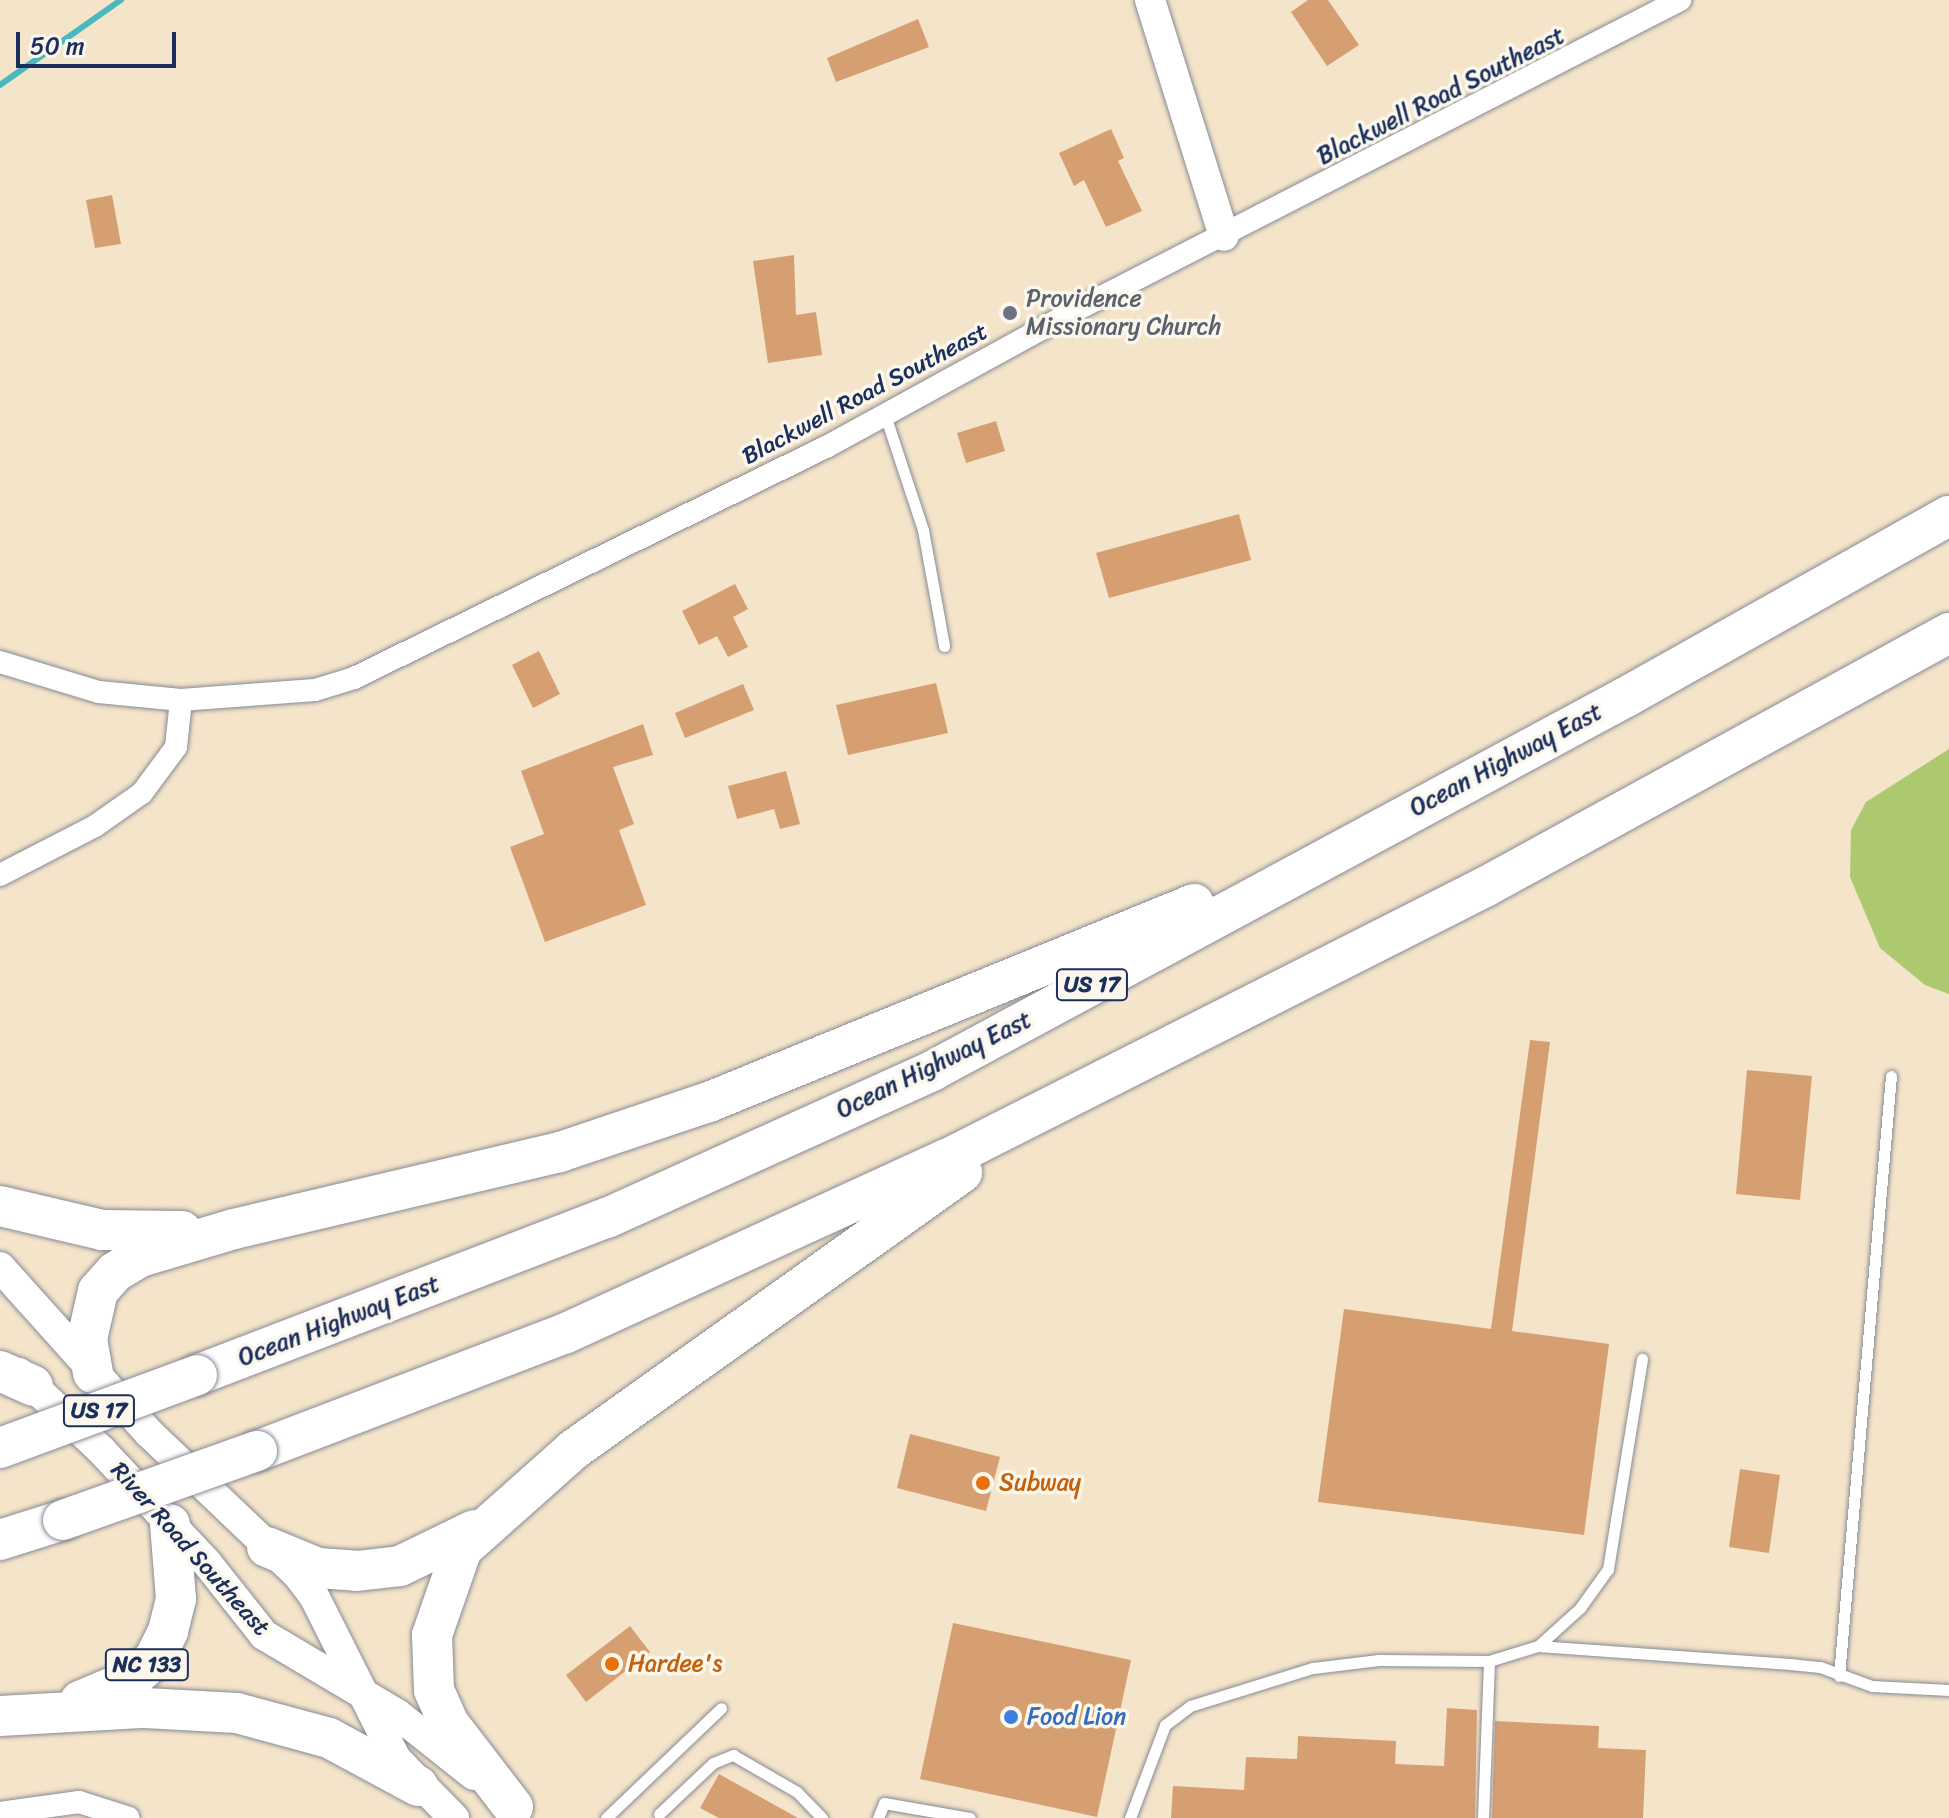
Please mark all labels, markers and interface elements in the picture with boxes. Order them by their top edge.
scale bar [20,16,180,66]
street label: Blackwell Road Southeast [1313,21,1569,171]
text: 50 m [30,25,85,67]
place label: Providence Missionary Church [1026,285,1221,341]
marker: Providence Missionary Church [1001,304,1019,322]
street label: Blackwell Road Southeast [738,317,992,471]
street label: Ocean Highway East [1405,697,1607,823]
road number: US 17 [1054,967,1130,1003]
street label: Ocean Highway East [832,1005,1036,1125]
street label: Ocean Highway East [234,1269,444,1373]
road number: US 17 [61,1393,137,1429]
street label: River Road Southeast [104,1456,276,1642]
place label: Subway [999,1469,1081,1497]
marker: Subway [974,1474,992,1492]
road number: NC 133 [103,1647,191,1683]
place label: Hardee's [628,1650,722,1678]
marker: Hardee's [603,1655,621,1673]
place label: Food Lion [1027,1703,1126,1731]
marker: Food Lion [1002,1708,1020,1726]

